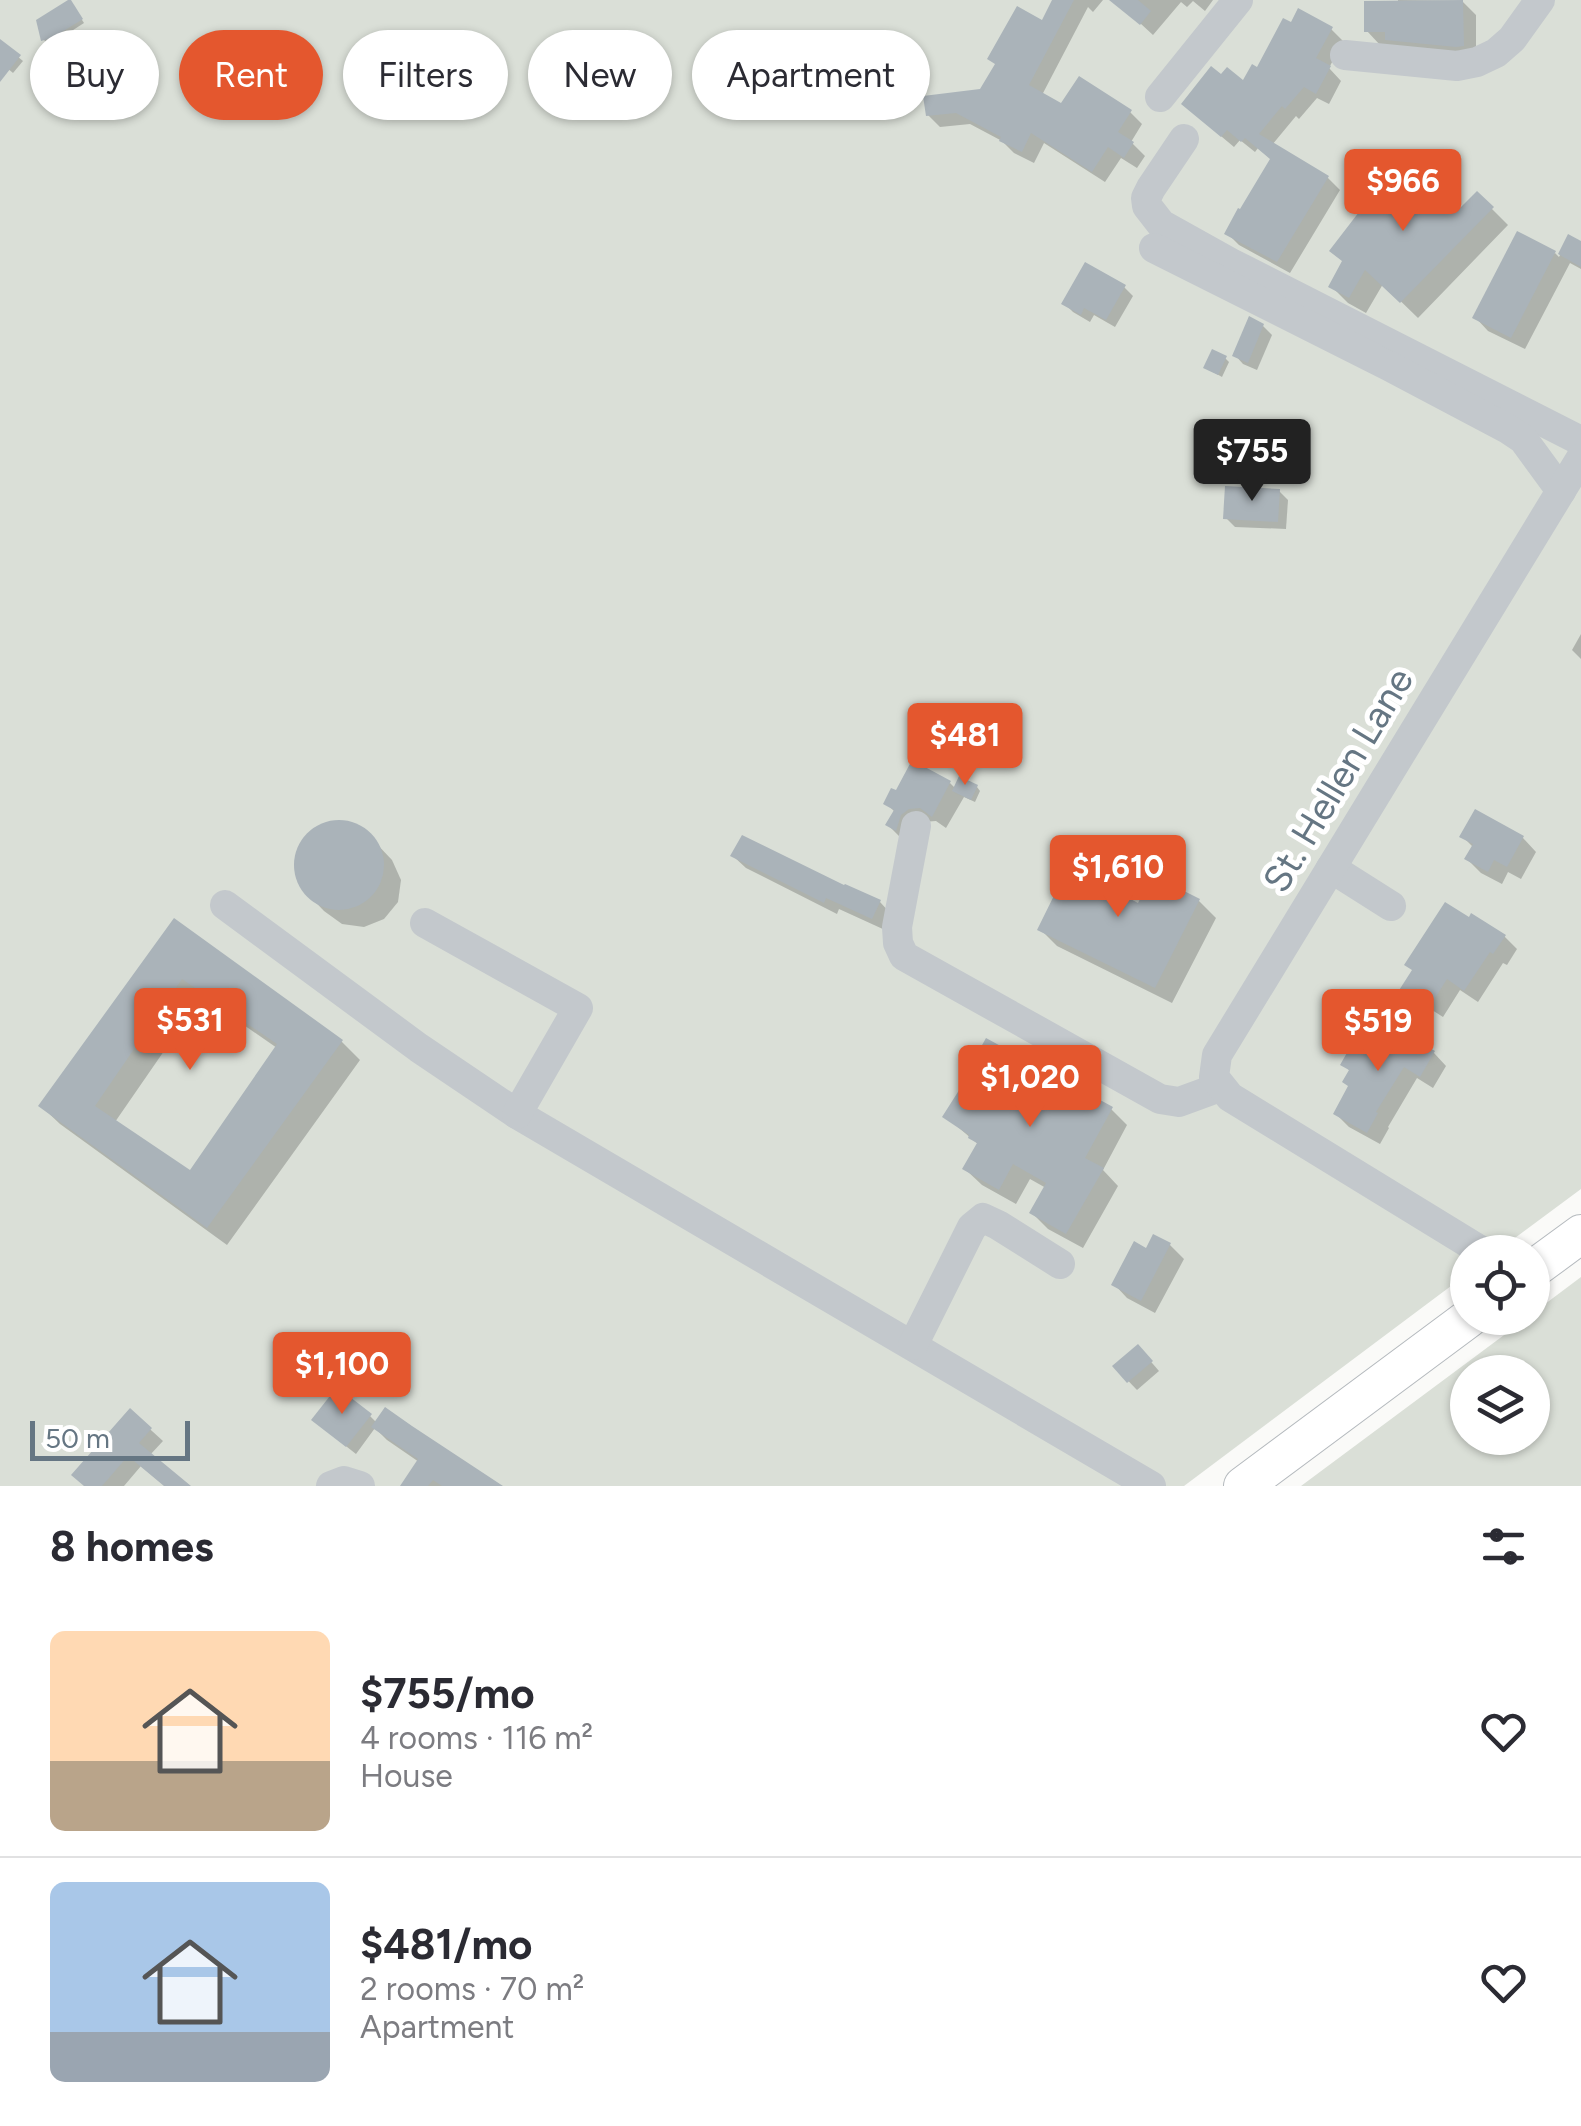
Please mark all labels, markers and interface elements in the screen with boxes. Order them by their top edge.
chip: Buy [30,30,159,120]
chip: Rent [179,30,323,120]
chip: Filters [343,30,508,120]
chip: New [528,30,672,120]
chip: Apartment [692,30,930,120]
pin: $966 [1344,149,1462,234]
text: $966 [1366,162,1440,200]
pin: $755 [1193,419,1311,504]
text: $755 [1216,432,1288,470]
street label: St. Hellen Lane [1253,660,1423,900]
pin: $481 [906,703,1024,788]
text: $481 [929,716,1001,754]
pin: $1,610 [1037,835,1199,920]
text: $1,610 [1072,848,1164,886]
pin: $531 [131,988,249,1073]
pin: $519 [1319,989,1437,1074]
text: $531 [156,1001,224,1039]
text: $519 [1344,1002,1412,1040]
pin: $1,020 [949,1045,1111,1130]
text: $1,020 [980,1058,1080,1096]
map controls [1450,1235,1550,1455]
button: locate [1450,1235,1550,1335]
pin: $1,100 [261,1332,423,1417]
text: $1,100 [295,1345,389,1383]
button: layers [1450,1355,1550,1455]
scale bar [30,1416,190,1460]
text: 50 m [45,1421,110,1455]
icon: filters [1476,1519,1531,1574]
text: 8 homes [50,1521,214,1572]
text: $755/mo [360,1668,535,1719]
icon: home [130,1671,250,1791]
icon: heart [1476,1704,1531,1759]
text: 4 rooms · 116 m² [360,1719,593,1757]
text: House [360,1757,453,1795]
text: $481/mo [360,1919,532,1970]
icon: home [130,1922,250,2042]
icon: heart [1476,1955,1531,2010]
text: 2 rooms · 70 m² [360,1970,584,2008]
text: Apartment [360,2008,514,2046]

